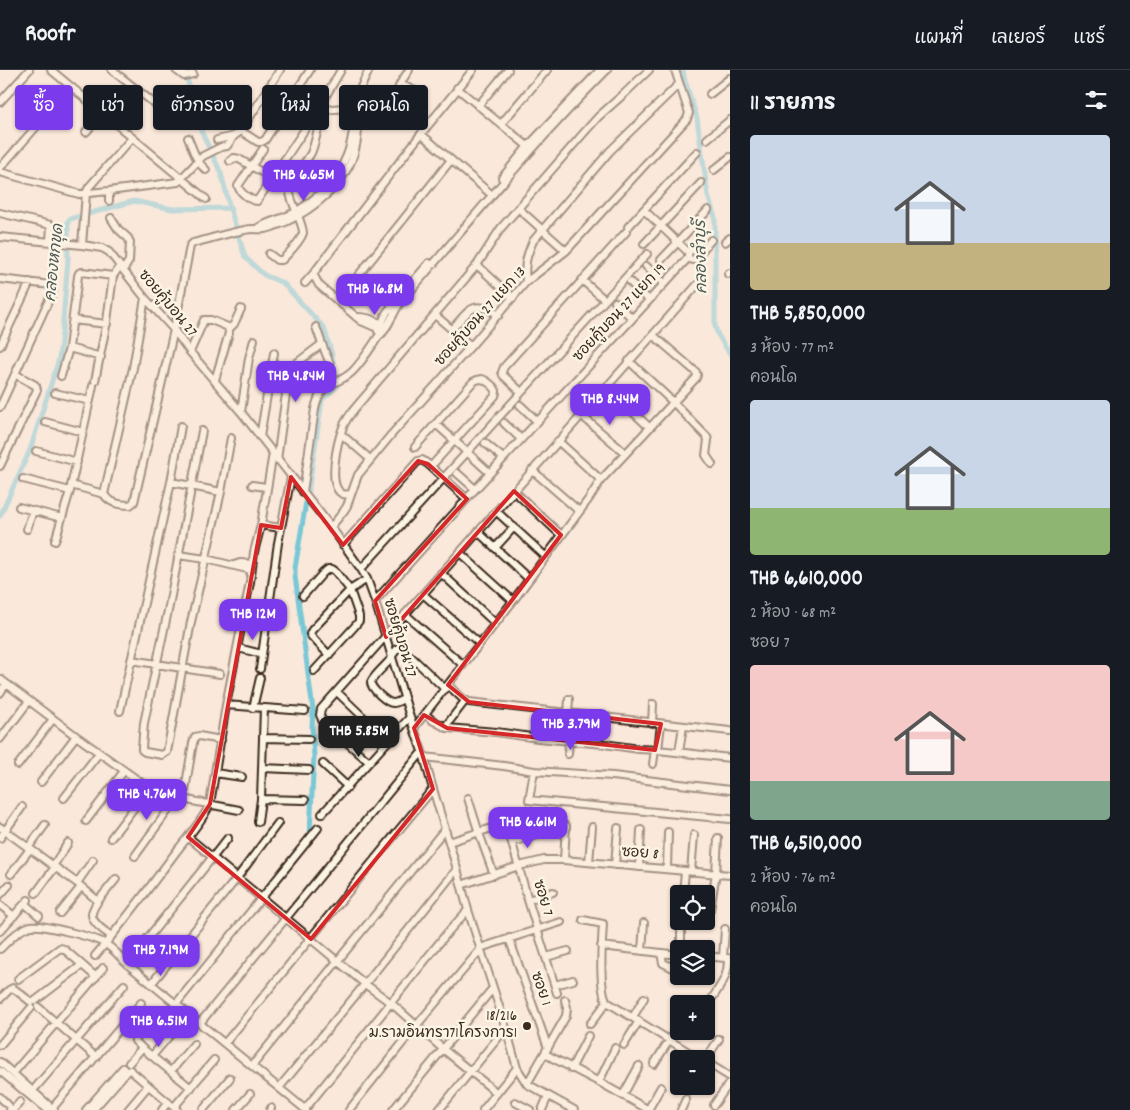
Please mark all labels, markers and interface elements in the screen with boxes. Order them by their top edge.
text: Roofr [25,18,75,52]
text: แผนที่ [915,27,963,52]
text: เลเยอร์ [991,27,1045,52]
text: แชร์ [1073,27,1105,52]
chip: ซื้อ [15,85,73,130]
chip: เช่า [83,85,143,130]
chip: ตัวกรอง [153,85,252,130]
chip: ใหม่ [262,85,329,130]
chip: คอนโด [339,85,428,130]
icon: filters [1082,86,1110,114]
text: 11 รายการ [750,90,836,120]
pin: THB 6.65M [247,160,361,202]
text: THB 6.65M [274,164,334,187]
icon: home [885,168,975,258]
water label: คลองลำบุรี [689,216,714,294]
water label: คลองหกขุด [39,222,71,303]
street label: ซอยคู้บอน 27 แยก 19 [568,258,672,367]
street label: ซอยคู้บอน 27 แยก 13 [429,261,532,372]
street label: ซอยคู้บอน 27 [132,265,203,343]
pin: THB 16.8M [318,274,432,316]
text: THB 16.8M [347,278,403,301]
text: THB 5,850,000 [750,300,866,330]
text: 3 ห้อง · 77 m² [750,337,834,360]
pin: THB 4.84M [239,360,353,403]
text: THB 4.84M [267,365,325,388]
text: คอนโด [750,367,797,390]
pin: THB 8.44M [553,384,667,426]
text: THB 8.44M [581,388,639,411]
icon: home [885,433,975,523]
text: THB 6,610,000 [750,565,863,595]
street label: ซอยคู้บอน 27 [376,595,423,681]
pin: THB 12M [207,598,299,641]
text: 2 ห้อง · 68 m² [750,602,836,625]
text: THB 12M [230,603,276,626]
text: ซอย 7 [750,632,790,655]
icon: home [885,698,975,788]
pin: THB 3.79M [514,708,628,751]
text: THB 3.79M [542,713,600,736]
pin: THB 5.85M [302,716,416,758]
text: THB 5.85M [329,720,389,743]
pin: THB 4.76M [90,778,204,821]
text: THB 4.76M [118,783,176,806]
pin: THB 6.61M [471,806,585,849]
text: THB 6.61M [499,811,557,834]
text: THB 6,510,000 [750,830,862,860]
street label: ซอย 8 [621,842,659,866]
text: 2 ห้อง · 76 m² [750,867,836,890]
street label: ซอย 7 [526,877,558,919]
map controls [670,885,715,1095]
button: locate [670,885,715,930]
text: คอนโด [750,897,797,920]
pin: THB 7.19M [104,934,218,977]
text: THB 7.19M [134,939,188,962]
button: layers [670,940,715,985]
street label: ซอย 1 [524,969,556,1009]
button: + [670,995,715,1040]
pin: THB 6.51M [102,1006,216,1048]
place label: 18/216 ม.รามอินทรา71โครงการ1 [369,1006,517,1045]
text: THB 6.51M [131,1010,187,1033]
marker: 18/216 ม.รามอินทรา71โครงการ1 [521,1020,533,1032]
button: − [670,1050,715,1095]

